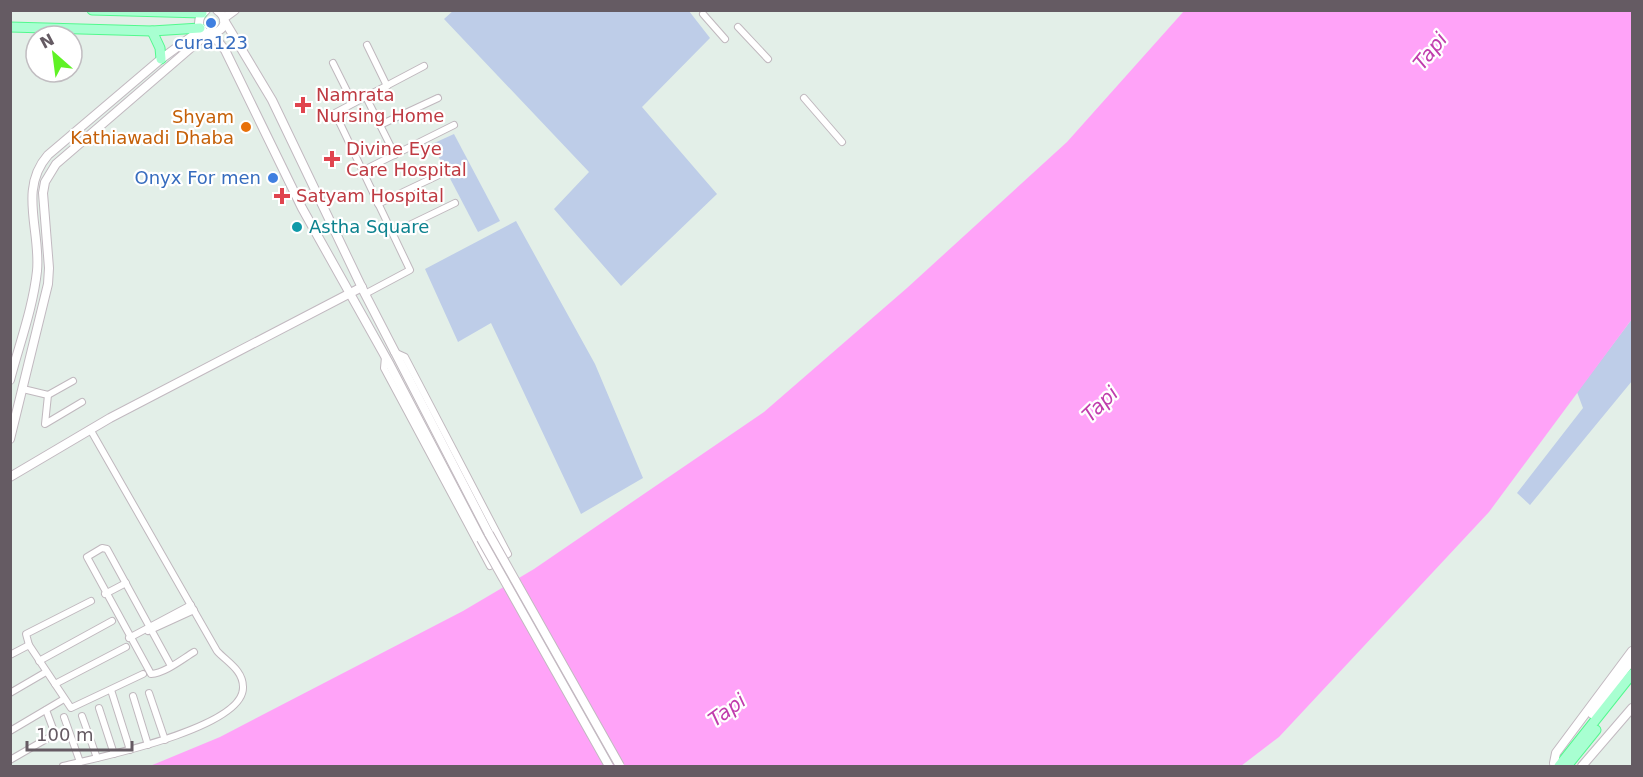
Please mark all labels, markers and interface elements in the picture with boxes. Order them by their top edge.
marker: cura123 [204,16,218,30]
north arrow [24,24,84,84]
water label: Tapi [1408,27,1452,74]
text: N [37,30,58,53]
place label: cura123 [174,32,248,53]
place label: Namrata Nursing Home [316,84,444,126]
marker: Namrata Nursing Home [294,96,312,114]
place label: Shyam Kathiawadi Dhaba [70,106,234,148]
marker: Shyam Kathiawadi Dhaba [239,120,253,134]
place label: Divine Eye Care Hospital [346,138,467,180]
marker: Divine Eye Care Hospital [323,150,341,168]
place label: Onyx For men [135,167,261,188]
marker: Onyx For men [266,171,280,185]
place label: Satyam Hospital [296,185,444,206]
marker: Satyam Hospital [273,187,291,205]
place label: Astha Square [309,216,429,237]
marker: Astha Square [290,220,304,234]
water label: Tapi [1077,381,1123,427]
water label: Tapi [704,688,751,732]
scale bar [27,714,132,752]
text: 100 m [36,724,94,745]

